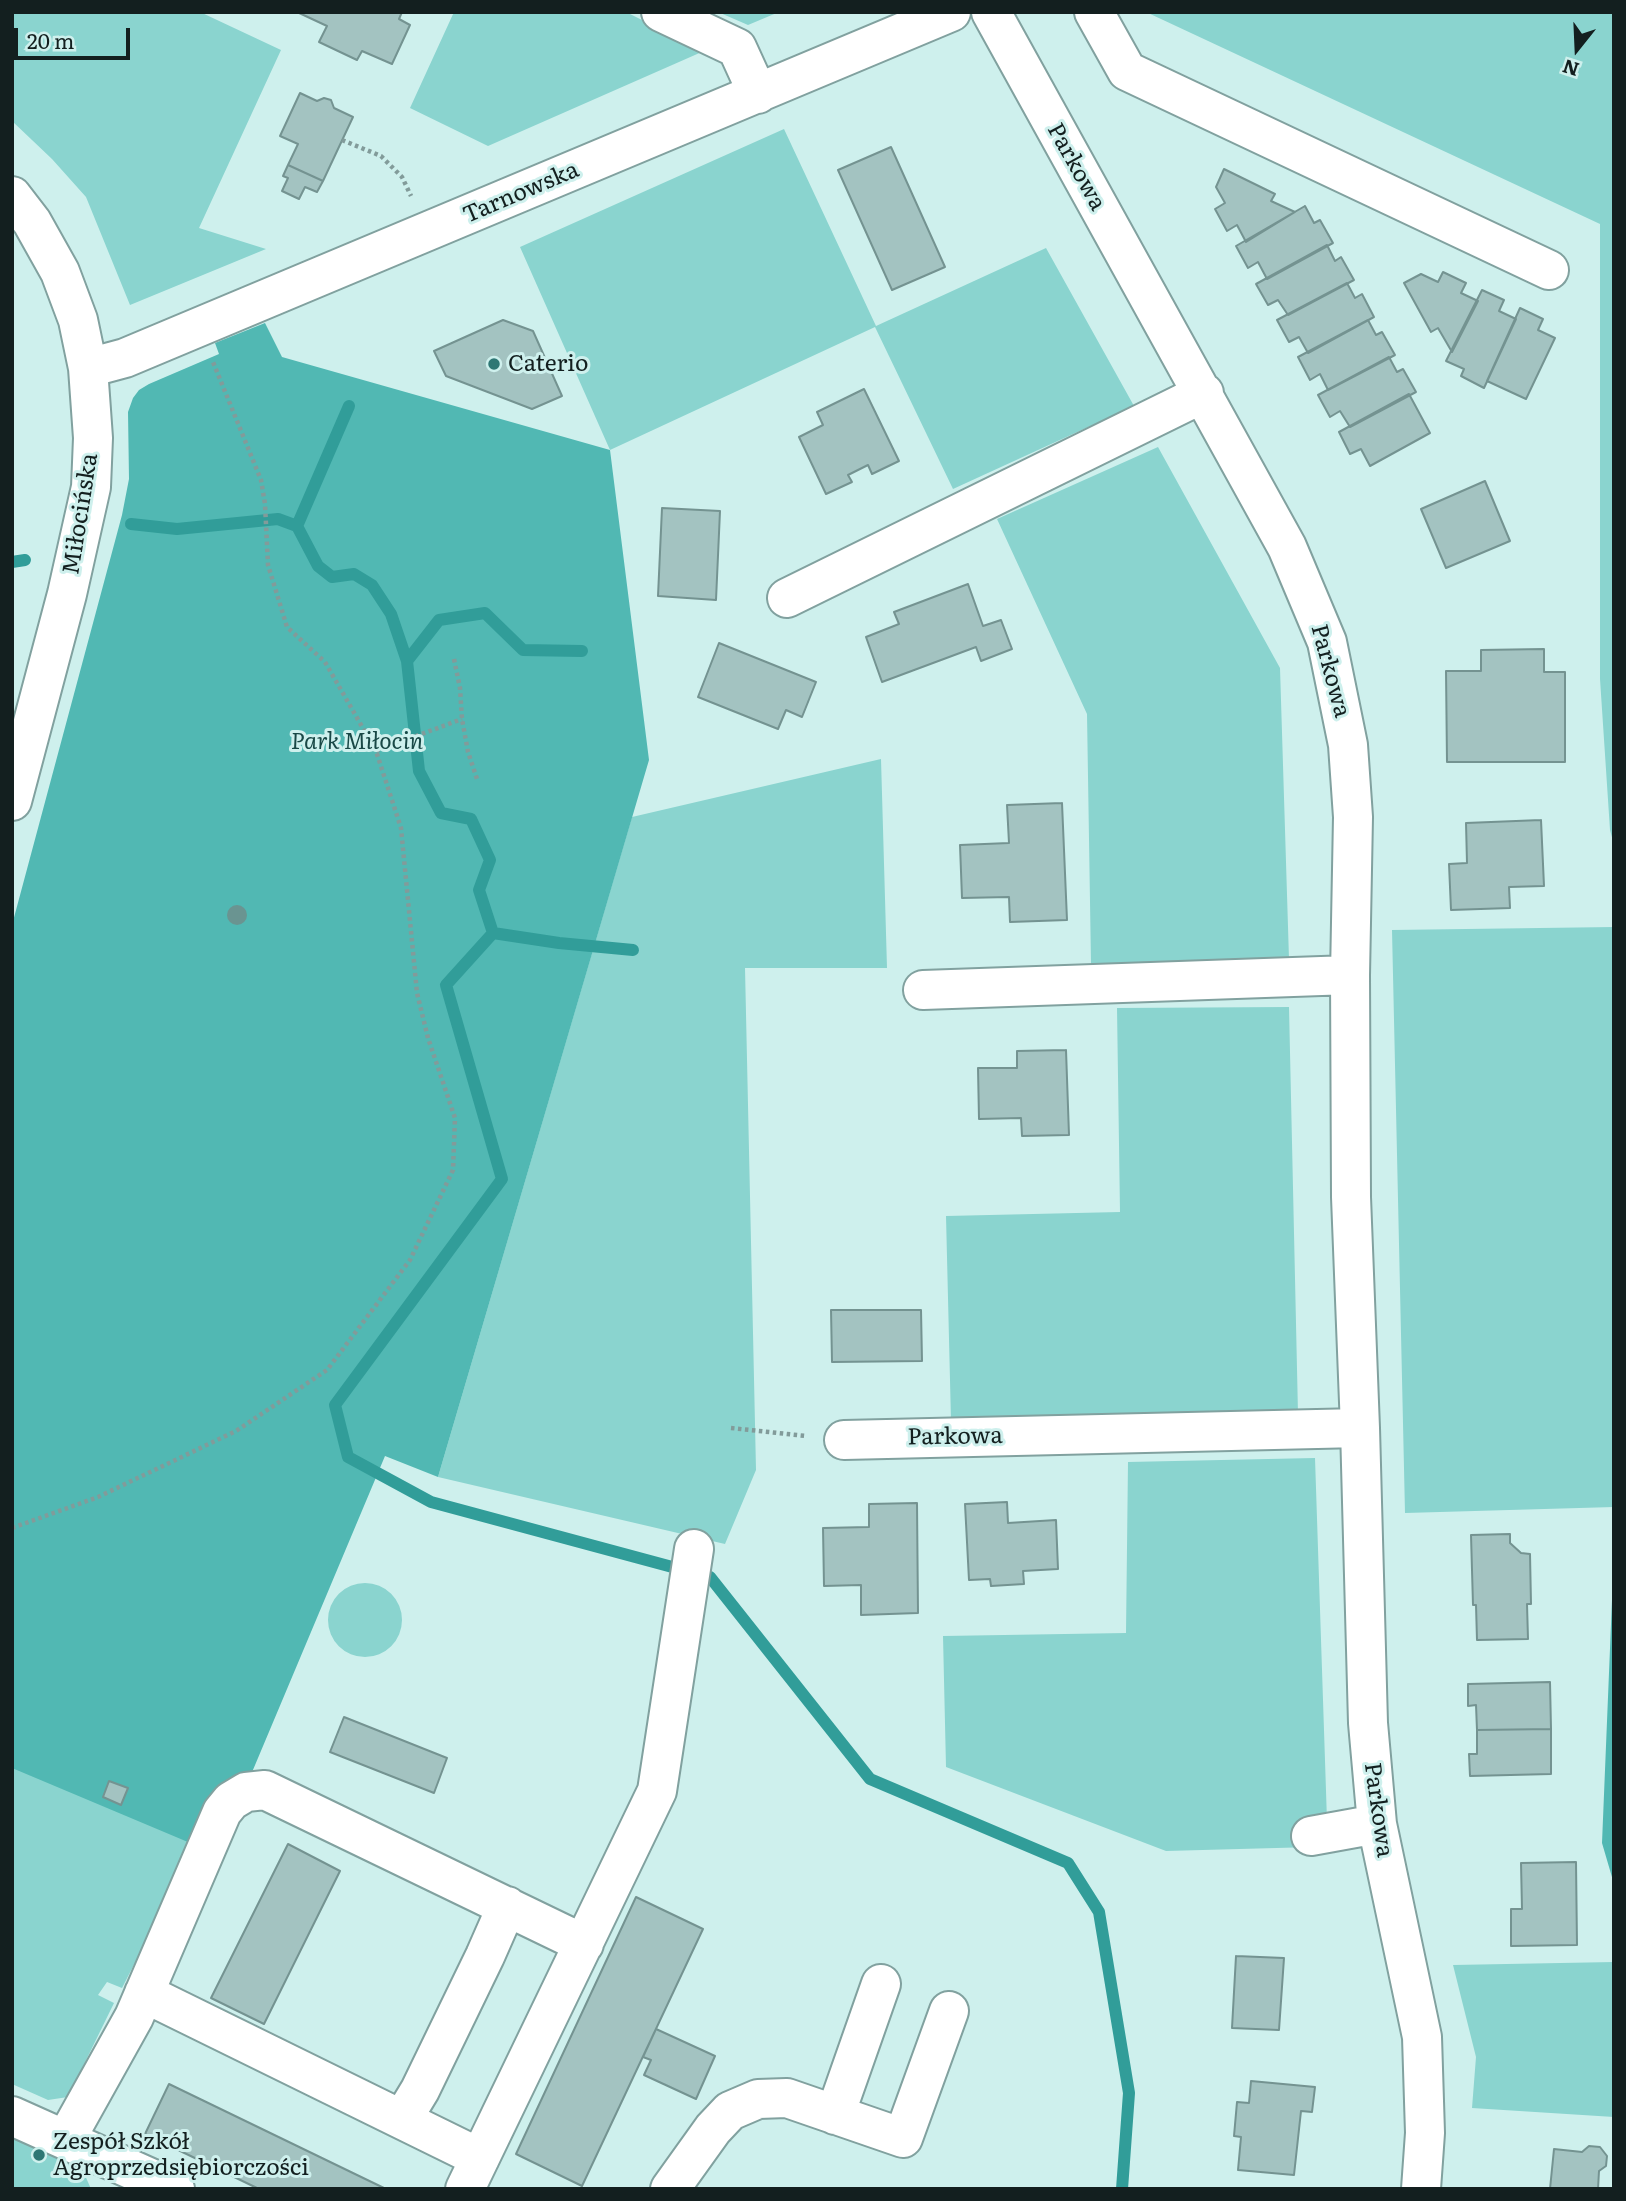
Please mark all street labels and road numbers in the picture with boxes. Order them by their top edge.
street label: Parkowa [1041,119,1111,215]
street label: Tarnowska [459,156,583,230]
street label: Miłocińska [58,451,104,577]
street label: Parkowa [1304,621,1356,721]
street label: Parkowa [907,1422,1003,1452]
street label: Parkowa [1358,1761,1398,1859]

